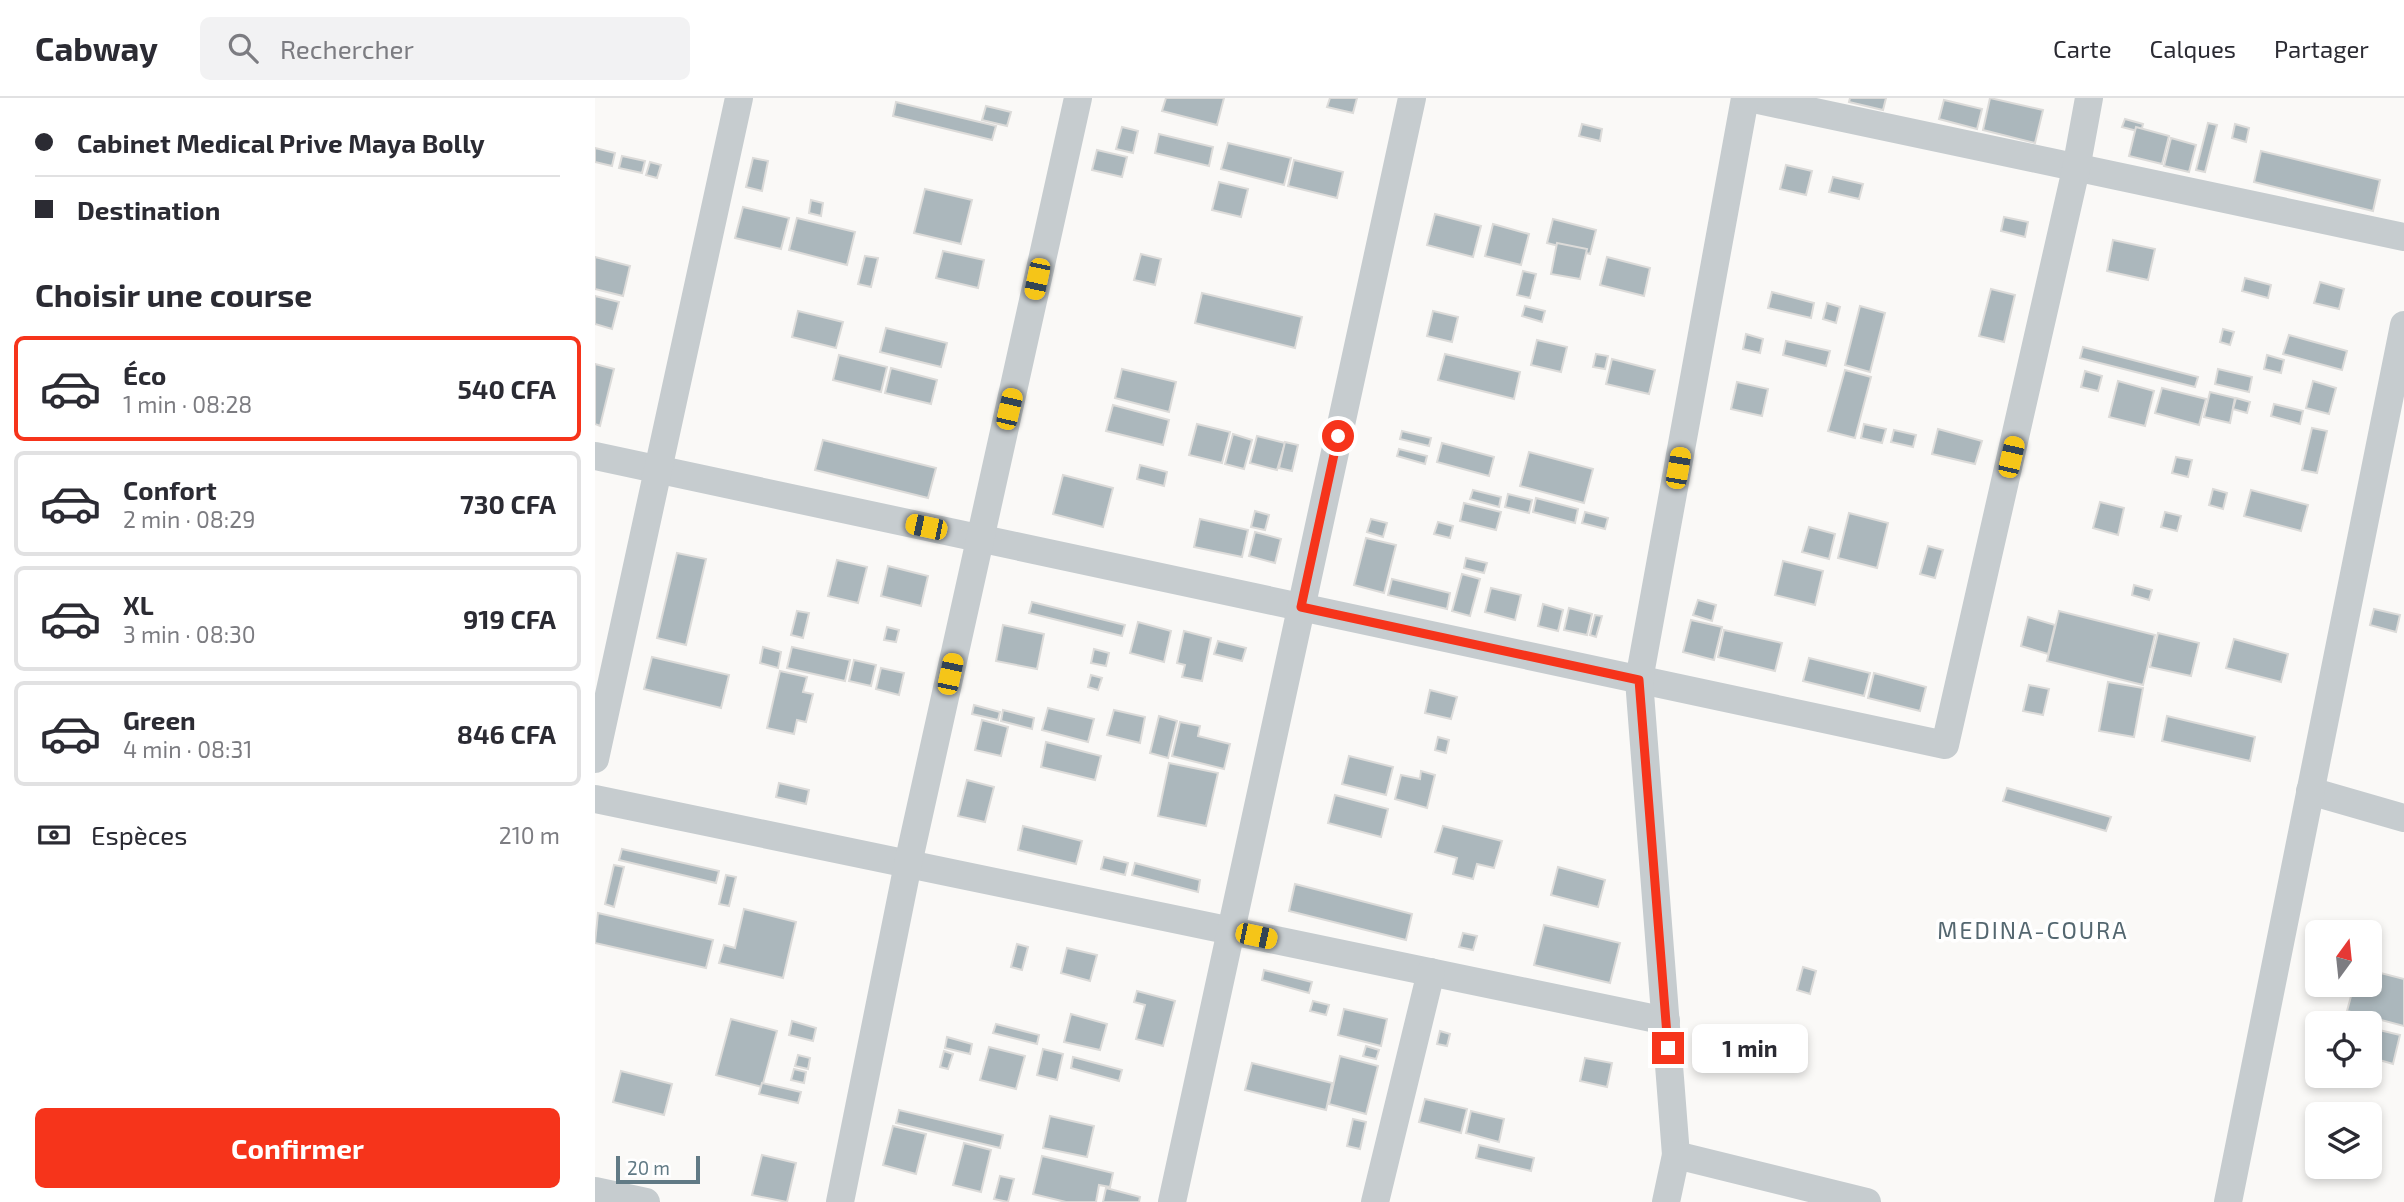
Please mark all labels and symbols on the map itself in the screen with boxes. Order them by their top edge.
car [1023,256,1052,302]
car [995,386,1024,432]
route start [1322,420,1354,452]
car [1997,434,2026,480]
car [1665,445,1692,491]
car [904,512,949,542]
car [936,651,965,697]
district label: MEDINA-COURA [1937,916,2129,944]
north arrow [2305,920,2382,998]
car [1234,921,1279,951]
callout: 1 min [1693,1024,1808,1072]
route end [1652,1032,1684,1064]
scale bar [616,1153,700,1185]

